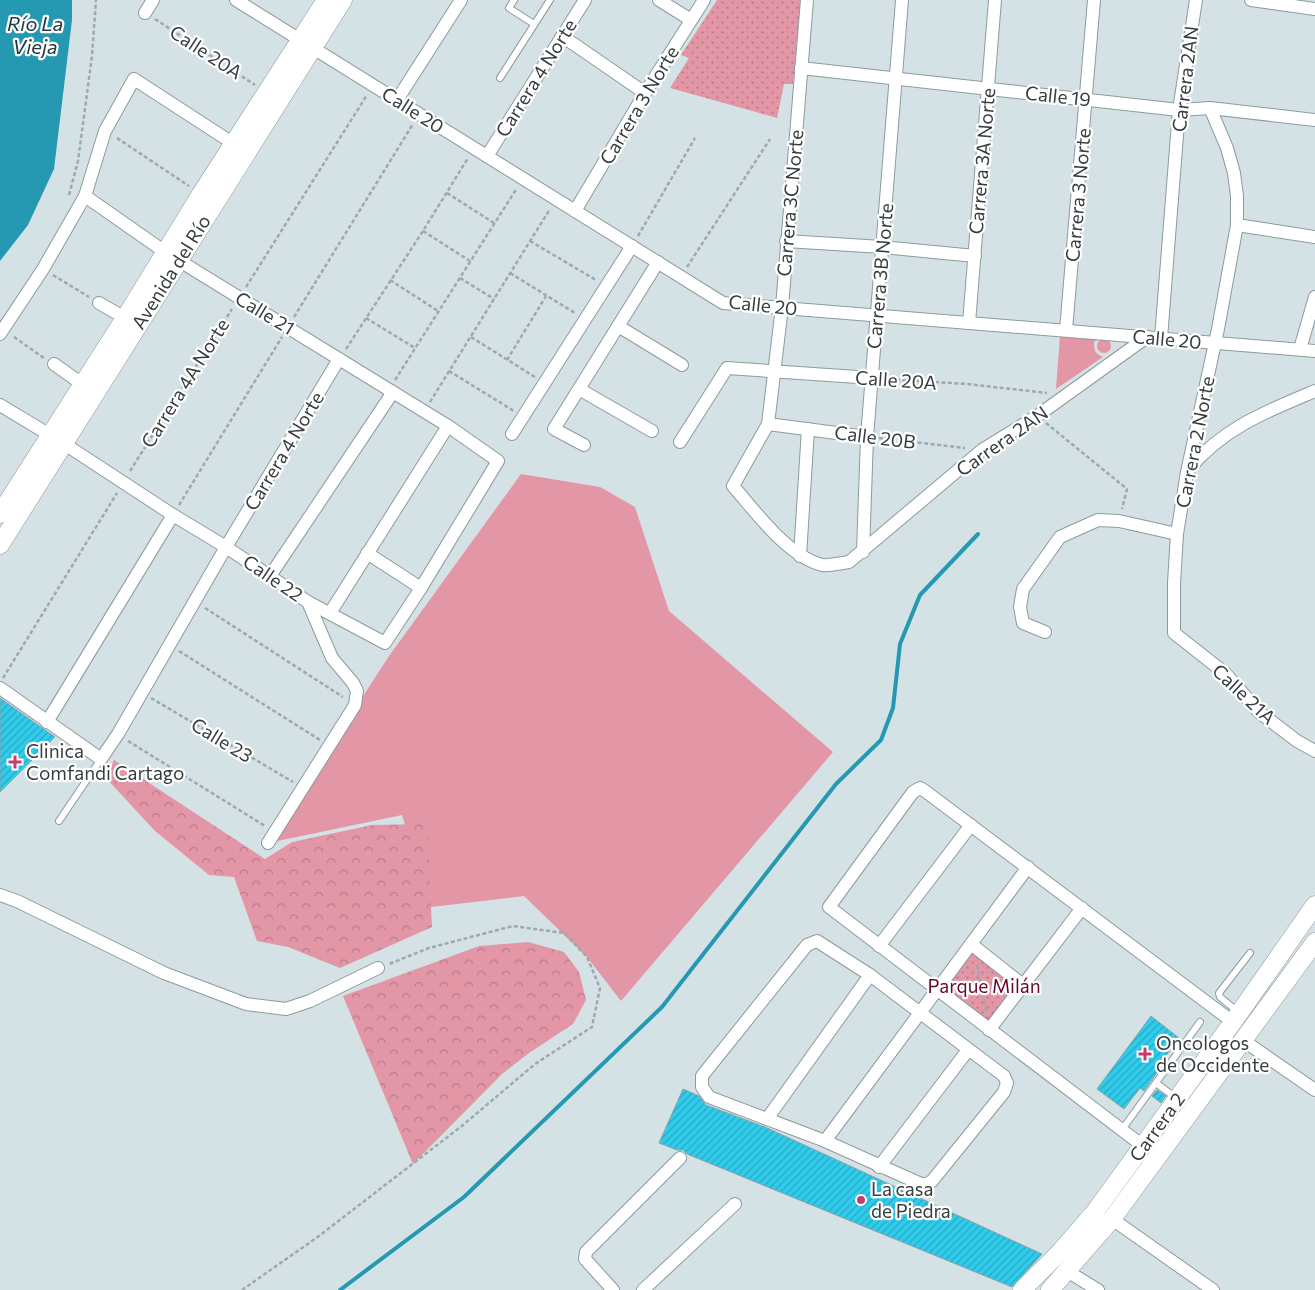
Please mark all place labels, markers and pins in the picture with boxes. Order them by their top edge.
place label: Clinica Comfandi Cartago [26,739,184,784]
marker: Clinica Comfandi Cartago [8,755,22,769]
place label: Oncologos de Occidente [1156,1031,1269,1076]
marker: Oncologos de Occidente [1138,1047,1152,1061]
place label: La casa de Piedra [871,1177,951,1222]
marker: La casa de Piedra [855,1194,867,1206]

